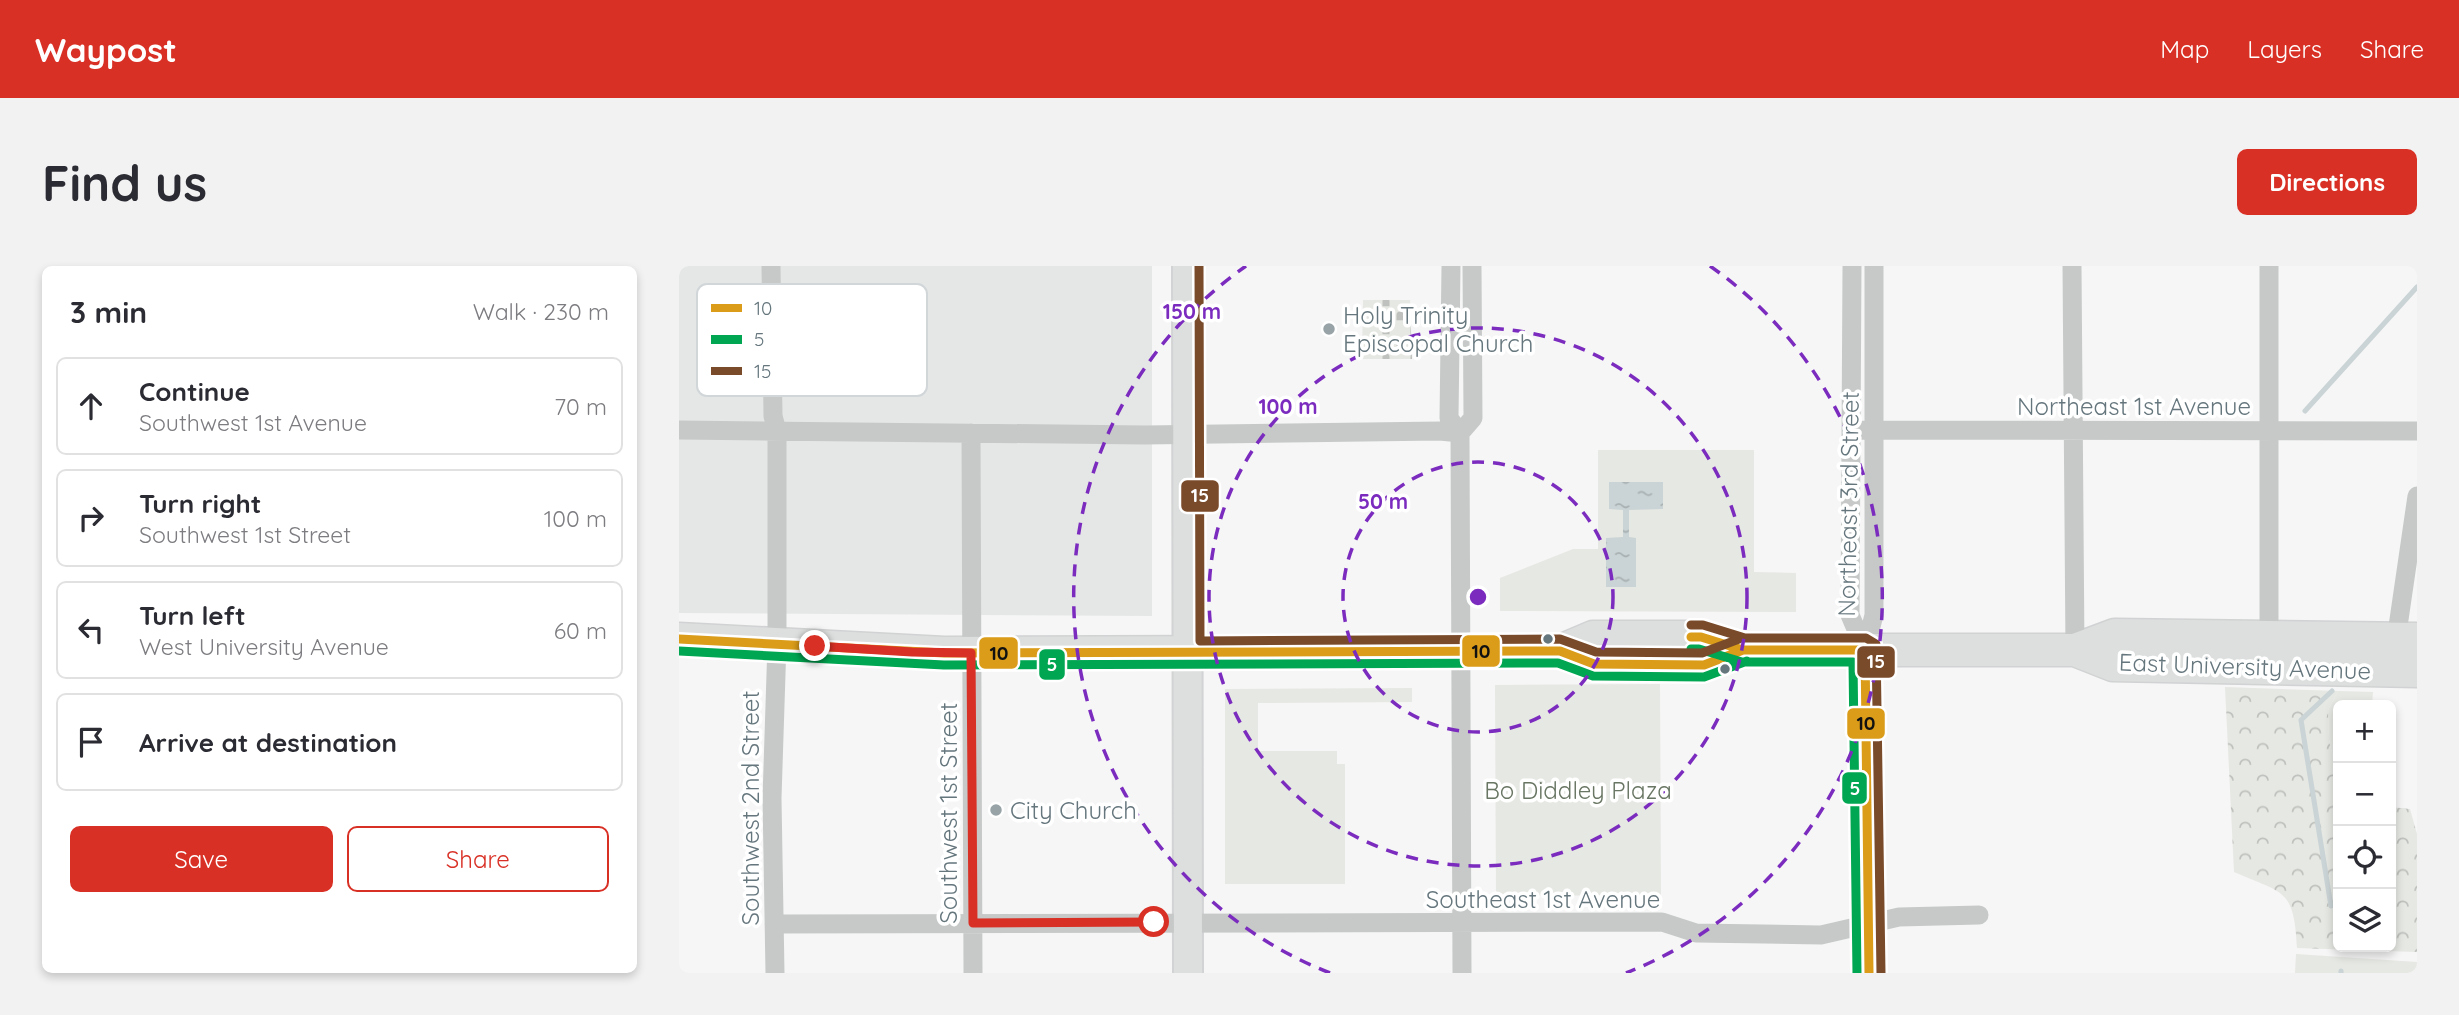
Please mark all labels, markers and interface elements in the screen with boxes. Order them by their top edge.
text: Waypost [35,29,177,70]
text: Map [2160,34,2209,64]
text: Layers [2247,34,2322,64]
text: Share [2360,34,2424,64]
button: Directions [2237,149,2417,215]
text: Find us [42,152,207,213]
legend [697,284,927,396]
text: 3 min [70,293,147,331]
text: 10 [754,296,772,320]
text: Walk · 230 m [473,297,609,326]
text: 150 m [1163,298,1221,324]
place label: Holy Trinity Episcopal Church [1343,300,1533,358]
marker: Holy Trinity Episcopal Church [1321,321,1337,337]
text: 5 [754,327,764,351]
text: 15 [754,359,771,383]
text: Continue [139,375,250,408]
icon: ahead [72,387,110,425]
street label: Northeast 3rd Street [1831,391,1865,617]
street label: Northeast 1st Avenue [2017,391,2251,421]
text: 70 m [554,392,607,421]
text: 100 m [1258,393,1318,419]
text: Southwest 1st Avenue [139,408,367,437]
line badge: 15 [1180,479,1220,513]
text: 15 [1191,483,1209,507]
text: Turn right [139,487,261,520]
text: 50 m [1358,488,1408,514]
icon: right [72,499,110,537]
text: 100 m [544,504,607,533]
text: Southwest 1st Street [139,520,351,549]
centre of rings [1466,585,1490,609]
text: Turn left [139,599,246,632]
icon: left [72,611,110,649]
text: 60 m [554,616,607,645]
route end [799,630,830,661]
text: West University Avenue [139,632,389,661]
unlabelled marker [1541,632,1555,646]
line badge: 10 [1461,634,1501,668]
line badge: 10 [978,636,1019,670]
text: 10 [1471,639,1491,663]
text: 10 [989,641,1009,665]
line badge: 15 [1856,645,1896,679]
street label: East University Avenue [2118,647,2372,685]
line badge: 5 [1038,648,1066,681]
text: 15 [1867,649,1885,673]
text: 5 [1047,652,1057,676]
unlabelled marker [1718,662,1732,676]
street label: Southwest 2nd Street [735,691,765,925]
map controls [2333,700,2396,952]
button: + [2333,700,2396,763]
street label: Southwest 1st Street [933,702,963,924]
line badge: 10 [1846,707,1886,740]
text: 10 [1856,711,1876,735]
icon: arrive [72,723,110,761]
text: Arrive at destination [139,726,397,759]
button: − [2333,763,2396,826]
line badge: 5 [1841,771,1868,805]
park label: Bo Diddley Plaza [1484,775,1672,805]
text: 5 [1850,776,1860,800]
place label: City Church [1010,795,1137,825]
marker: City Church [988,802,1004,818]
button: Save [70,826,333,892]
button: Share [347,826,609,892]
button: locate [2333,826,2396,889]
street label: Southeast 1st Avenue [1426,884,1660,914]
button: layers [2333,889,2396,952]
route start [1138,906,1169,937]

